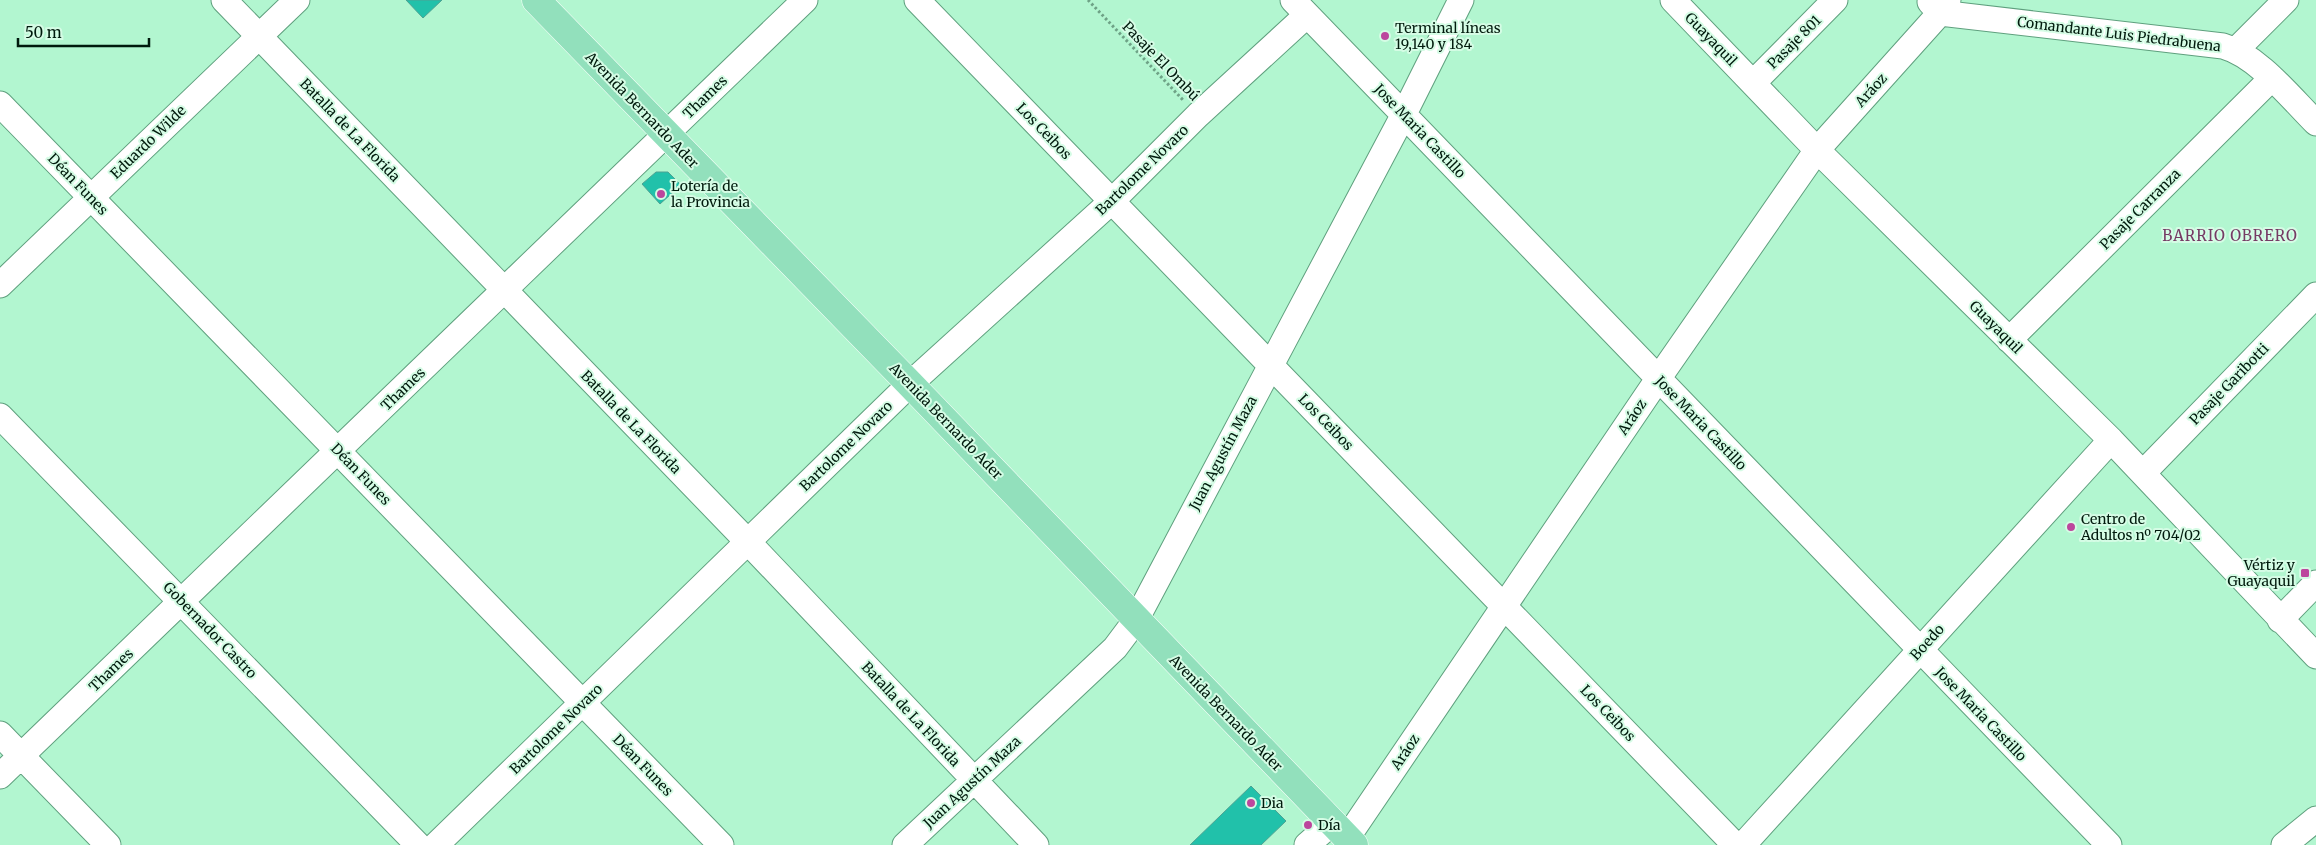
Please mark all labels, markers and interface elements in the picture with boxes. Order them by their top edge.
street label: Guayaquil [1681,8,1741,70]
street label: Pasaje 801 [1763,11,1825,73]
street label: Comandante Luis Piedrabuena [2016,13,2222,55]
scale bar [18,15,149,47]
street label: Pasaje El Ombú [1119,17,1204,105]
place label: Terminal líneas 19,140 y 184 [1395,19,1501,53]
text: 50 m [25,23,62,42]
marker: Terminal líneas 19,140 y 184 [1379,30,1391,42]
street label: Avenida Bernardo Ader [581,47,702,172]
street label: Aráoz [1851,69,1891,111]
street label: Thames [679,71,731,122]
street label: Batalla de La Florida [296,75,404,186]
street label: Jose Maria Castillo [1370,79,1470,182]
street label: Los Ceibos [1013,99,1075,163]
street label: Eduardo Wilde [106,101,190,183]
street label: Bartolome Novaro [1092,121,1192,219]
street label: Déan Funes [44,149,112,219]
street label: Pasaje Carranza [2096,164,2185,253]
place label: Lotería de la Provincia [671,177,750,211]
marker: Lotería de la Provincia [655,188,667,200]
district label: BARRIO OBRERO [2162,226,2298,245]
street label: Guayaquil [1966,297,2027,358]
street label: Pasaje Garibotti [2185,339,2273,429]
street label: Avenida Bernardo Ader [885,358,1006,483]
street label: Thames [377,363,429,414]
street label: Batalla de La Florida [577,367,685,478]
street label: Jose Maria Castillo [1651,371,1751,474]
street label: Los Ceibos [1295,390,1357,454]
street label: Juan Agustín Maza [1185,392,1261,514]
street label: Aráoz [1613,395,1651,439]
street label: Bartolome Novaro [796,397,896,495]
street label: Déan Funes [327,439,395,509]
place label: Centro de Adultos nº 704/02 [2080,510,2201,544]
marker: Centro de Adultos nº 704/02 [2065,521,2077,533]
place label: Vértiz y Guayaquil [2227,556,2296,590]
marker: Vértiz y Guayaquil [2299,567,2311,579]
street label: Gobernador Castro [159,578,261,682]
street label: Boedo [1906,620,1948,664]
street label: Thames [85,644,137,695]
street label: Avenida Bernardo Ader [1165,650,1286,775]
street label: Batalla de La Florida [858,658,965,771]
street label: Jose Maria Castillo [1931,662,2031,765]
street label: Bartolome Novaro [506,680,606,778]
street label: Los Ceibos [1577,681,1639,745]
street label: Déan Funes [609,730,677,800]
street label: Aráoz [1386,730,1424,774]
street label: Juan Agustín Maza [919,732,1025,833]
place label: Dia [1261,794,1284,812]
marker: Dia [1245,797,1257,809]
place label: Día [1318,816,1341,834]
marker: Día [1302,819,1314,831]

